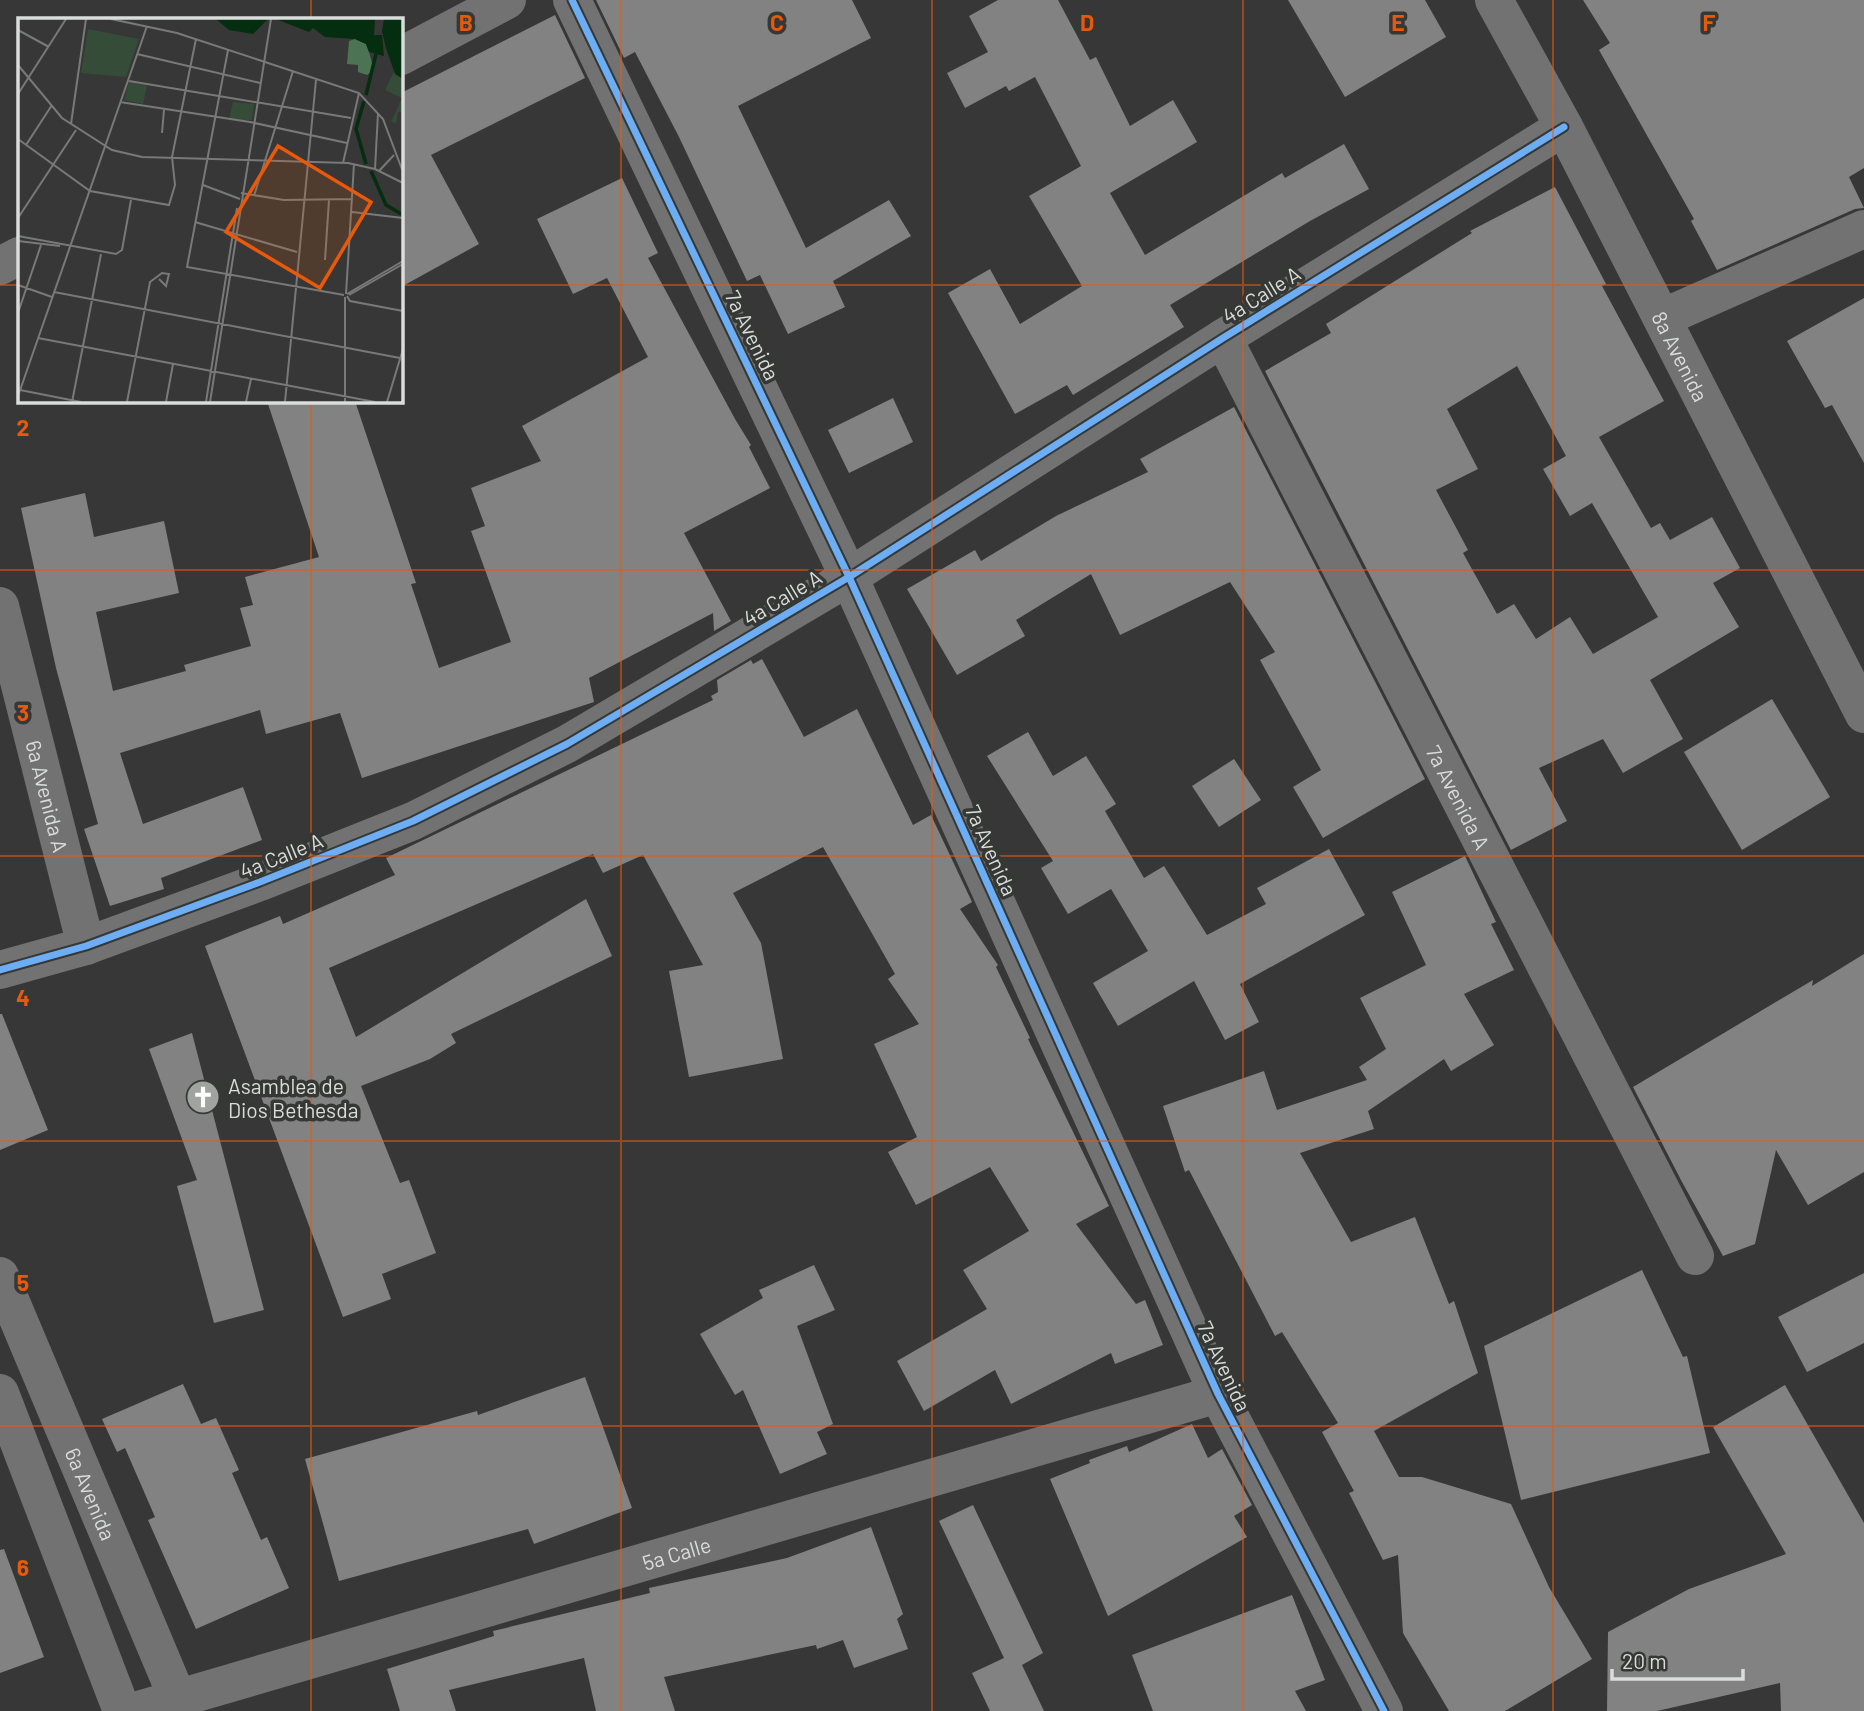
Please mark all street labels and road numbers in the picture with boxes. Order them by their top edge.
street label: 4a Calle A [1217,260,1305,328]
street label: 7a Avenida [721,286,785,384]
street label: 8a Avenida [1648,307,1714,405]
street label: 4a Calle A [738,564,826,630]
street label: 6a Avenida A [22,737,74,855]
street label: 7a Avenida A [1422,741,1496,853]
street label: 7a Avenida [961,801,1023,899]
street label: 4a Calle A [236,827,327,883]
street label: 7a Avenida [1193,1317,1257,1415]
street label: 6a Avenida [61,1444,122,1543]
street label: 5a Calle [639,1531,713,1574]

